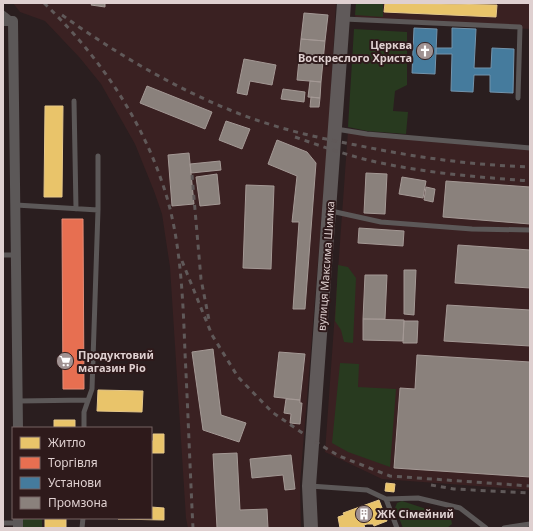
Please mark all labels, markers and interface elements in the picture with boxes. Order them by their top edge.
place label: Церква Воскреслого Христа [298,37,412,65]
church icon: Церква Воскреслого Христа [415,41,435,61]
street label: вулиця Максима Шимка [313,201,338,331]
place label: Продуктовий магазин Ріо [78,347,154,375]
supermarket icon: Продуктовий магазин Ріо [55,351,75,371]
legend [12,427,152,519]
text: Житло [48,434,86,451]
text: Торгівля [48,454,98,471]
text: Установи [48,474,102,491]
text: Промзона [48,494,107,511]
building icon: ЖК Сімейний [354,504,374,524]
place label: ЖК Сімейний [377,506,454,521]

